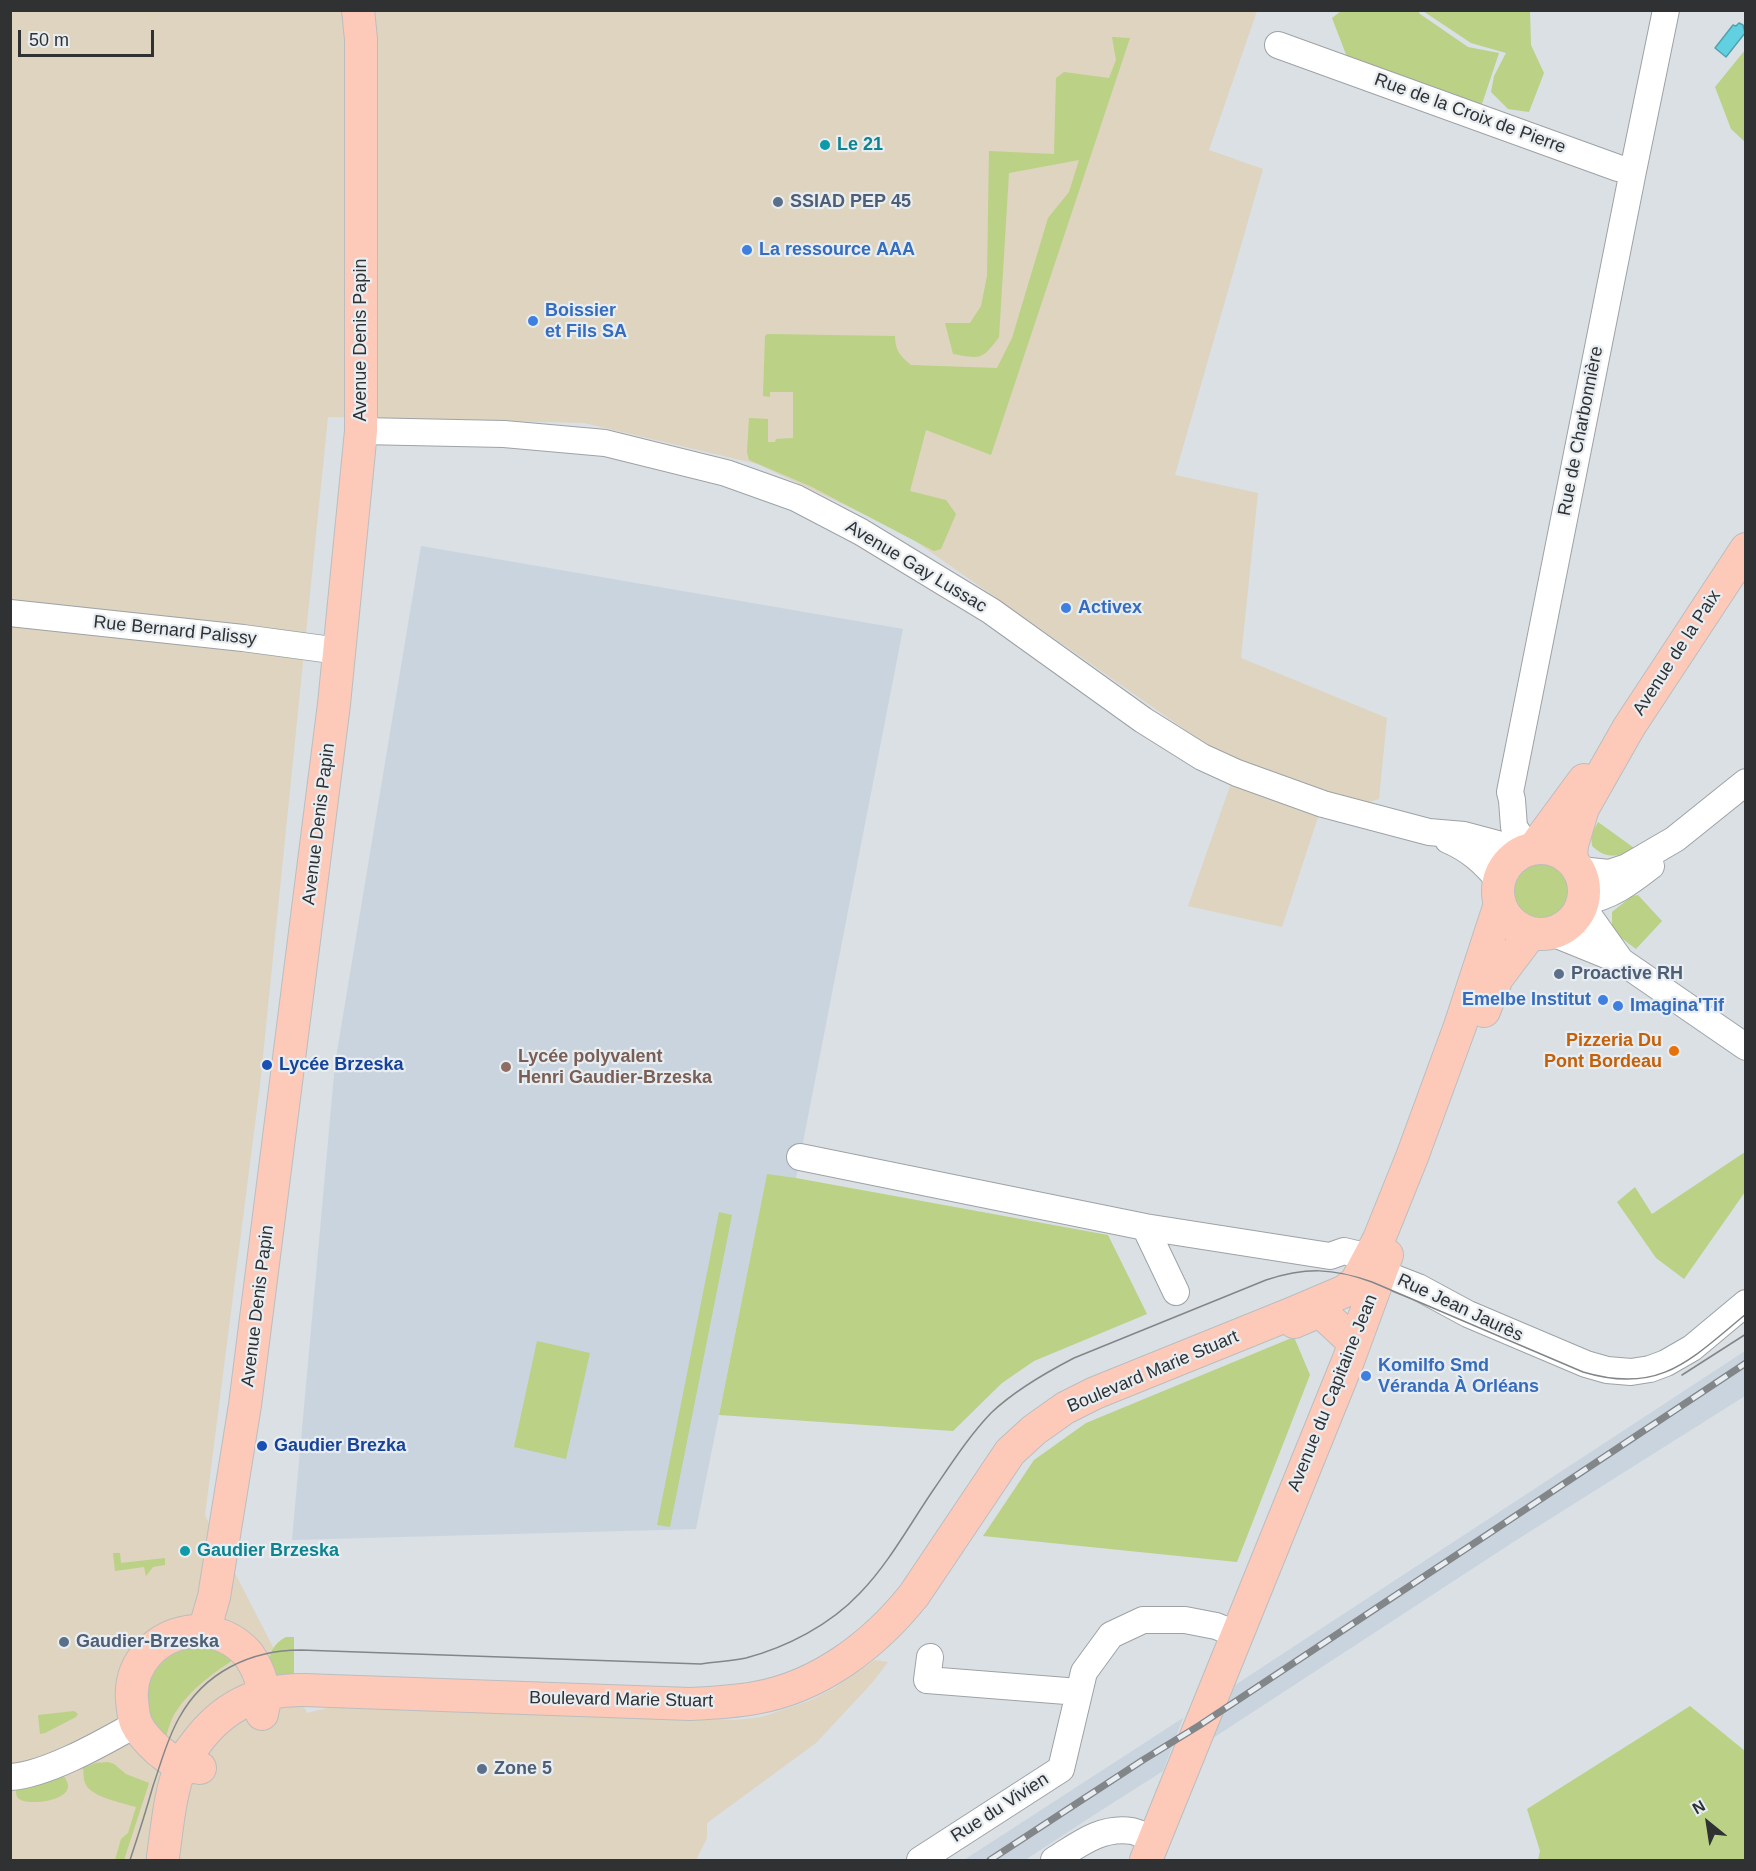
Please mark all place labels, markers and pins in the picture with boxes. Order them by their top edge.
place label: Le 21 [837,134,883,156]
marker: Le 21 [818,138,832,152]
place label: SSIAD PEP 45 [790,191,911,213]
marker: SSIAD PEP 45 [771,195,785,209]
place label: La ressource AAA [759,239,915,261]
marker: La ressource AAA [740,243,754,257]
place label: Boissier et Fils SA [545,300,627,342]
marker: Boissier et Fils SA [526,314,540,328]
place label: Activex [1078,597,1142,619]
marker: Activex [1059,601,1073,615]
place label: Proactive RH [1571,963,1683,985]
marker: Proactive RH [1552,967,1566,981]
place label: Emelbe Institut [1462,989,1591,1011]
marker: Emelbe Institut [1596,993,1610,1007]
place label: Imagina'Tif [1630,995,1724,1017]
marker: Imagina'Tif [1611,999,1625,1013]
place label: Pizzeria Du Pont Bordeau [1544,1030,1662,1072]
marker: Pizzeria Du Pont Bordeau [1667,1044,1681,1058]
place label: Lycée polyvalent Henri Gaudier-Brzeska [518,1046,712,1088]
place label: Lycée Brzeska [279,1054,403,1076]
marker: Lycée Brzeska [260,1058,274,1072]
marker: Lycée polyvalent Henri Gaudier-Brzeska [499,1060,513,1074]
place label: Komilfo Smd Véranda À Orléans [1378,1355,1539,1398]
marker: Komilfo Smd Véranda À Orléans [1359,1369,1373,1383]
place label: Gaudier Brezka [274,1435,406,1457]
marker: Gaudier Brezka [255,1439,269,1453]
place label: Gaudier Brzeska [197,1540,339,1562]
marker: Gaudier Brzeska [178,1544,192,1558]
place label: Gaudier-Brzeska [76,1631,219,1653]
marker: Gaudier-Brzeska [57,1635,71,1649]
place label: Zone 5 [494,1758,552,1780]
marker: Zone 5 [475,1762,489,1776]

